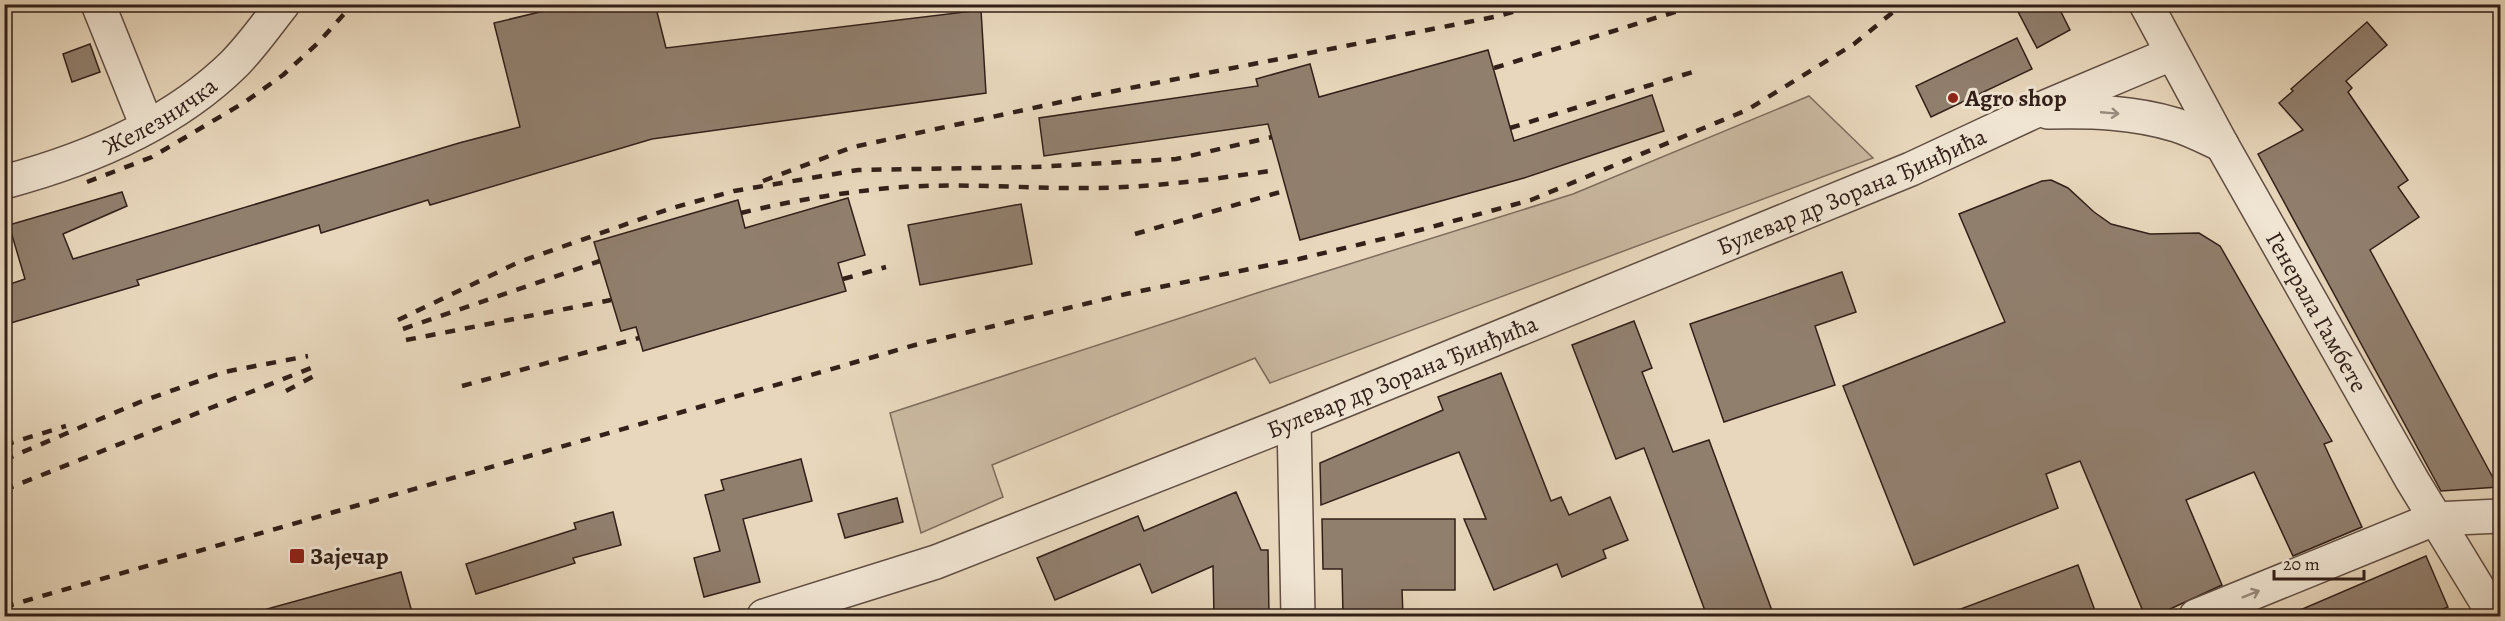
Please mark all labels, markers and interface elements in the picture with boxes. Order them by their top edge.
street label: Железничка [98,70,224,163]
place label: Agro shop [1964,82,2067,114]
marker: Agro shop [1946,91,1960,105]
one-way arrow [2100,108,2120,119]
street label: Булевар др Зорана Ђинђића [1712,120,1991,263]
street label: Генерала Гамбете [2258,226,2375,398]
street label: Булевар др Зорана Ђинђића [1262,307,1542,446]
place label: Зајечар [310,540,389,572]
scale bar [2274,543,2364,581]
marker: Зајечар [288,547,306,565]
text: 20 m [2283,552,2320,576]
one-way arrow [2241,588,2259,599]

